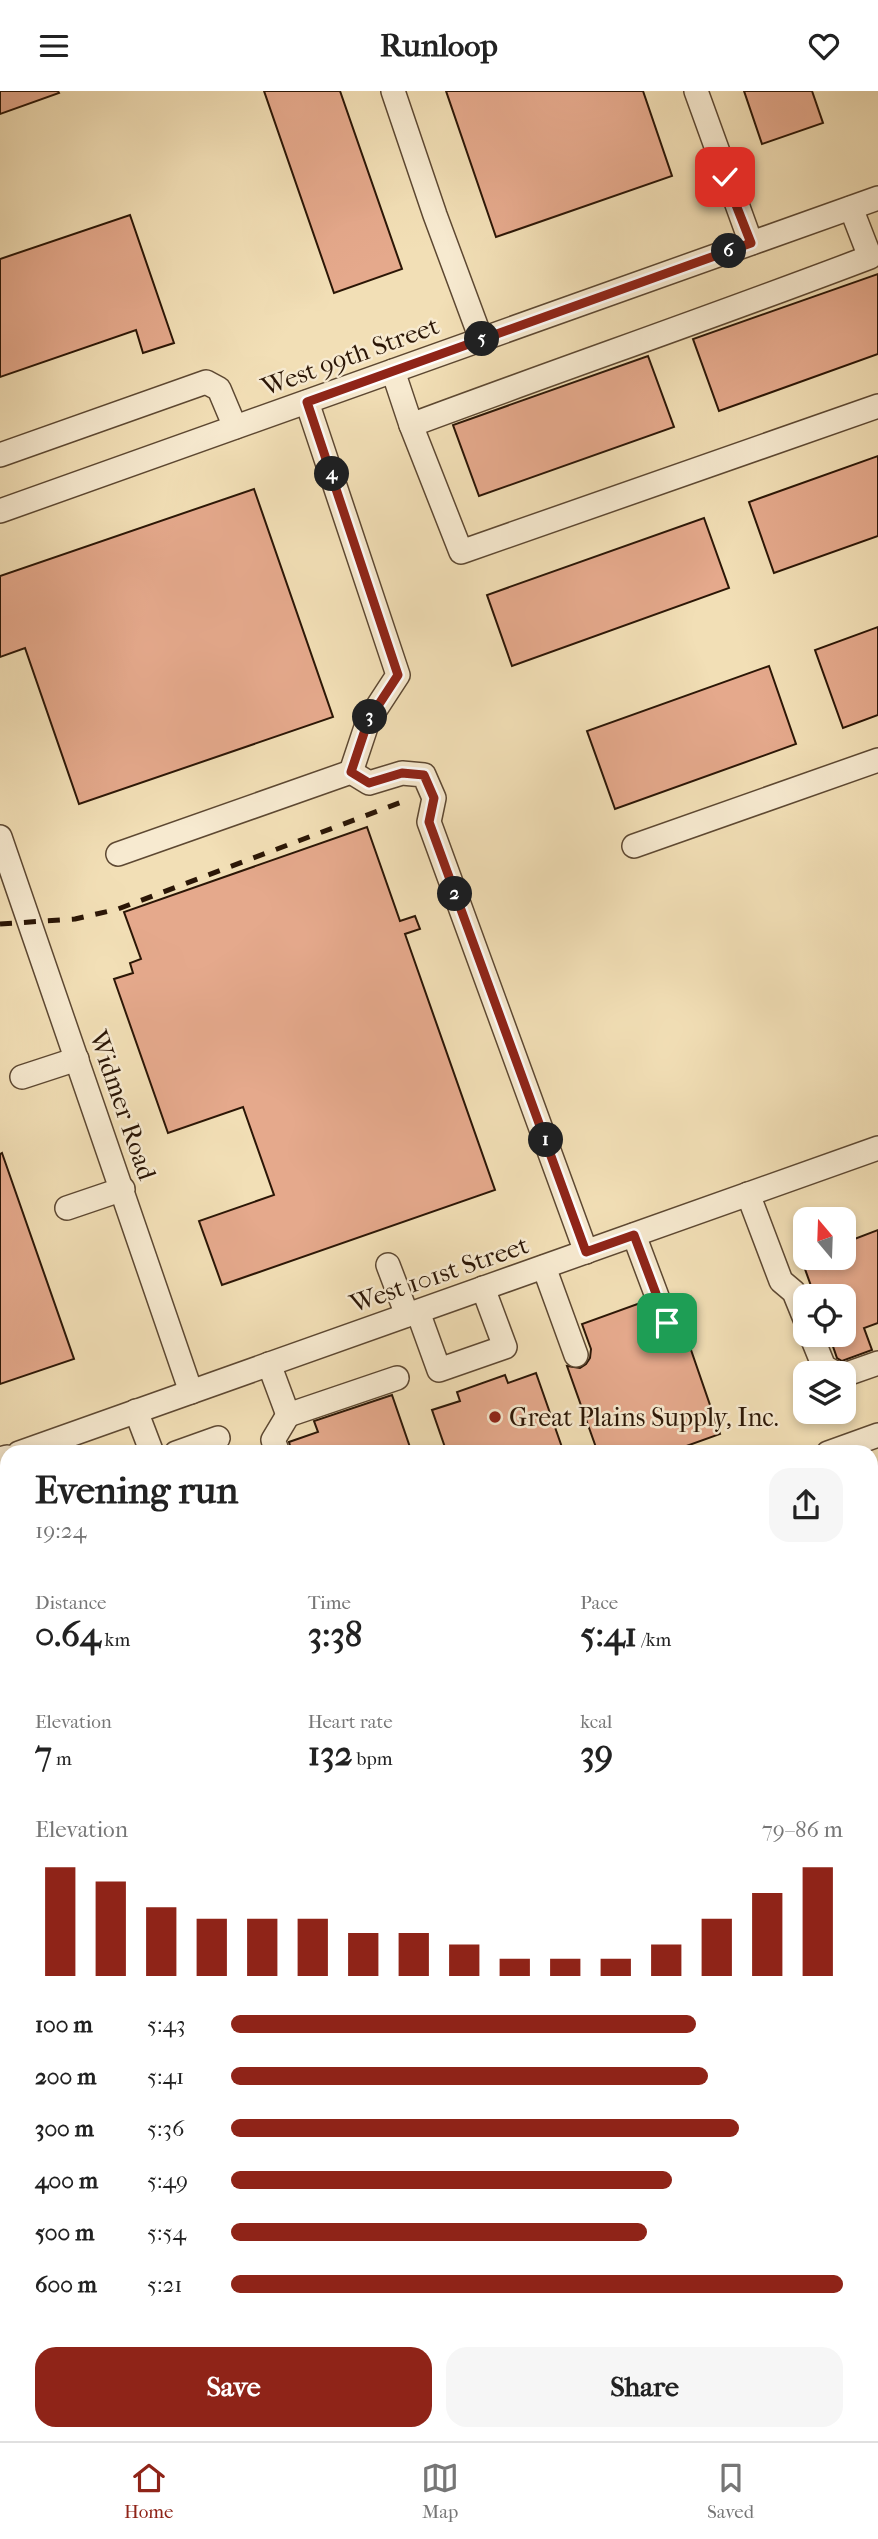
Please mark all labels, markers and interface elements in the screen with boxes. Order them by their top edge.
icon: menu [35,27,73,65]
text: Runloop [380,27,498,64]
icon: heart [805,27,843,65]
pin [695,147,755,207]
icon: check [706,158,744,196]
pin: 6 [712,233,746,269]
text: 6 [723,239,734,261]
street label: West 99th Street [256,310,444,403]
pin: 5 [464,321,500,357]
text: 5 [477,327,486,349]
pin: 4 [314,457,350,491]
text: 4 [326,462,337,484]
pin: 3 [352,699,388,735]
text: 3 [366,705,373,727]
pin: 2 [438,877,472,911]
text: 2 [450,882,459,904]
street label: Widmer Road [82,1025,163,1185]
pin: 1 [528,1123,564,1157]
text: 1 [542,1128,549,1150]
north arrow [793,1207,856,1271]
map controls [793,1207,856,1424]
street label: West 101st Street [345,1229,533,1320]
button: locate [793,1284,856,1347]
pin [637,1293,697,1353]
icon: arrive [648,1304,686,1342]
button: layers [793,1361,856,1424]
place label: Great Plains Supply, Inc. [509,1402,779,1433]
marker: Great Plains Supply, Inc. [487,1409,503,1425]
text: Evening run [35,1468,238,1513]
button: share [769,1468,843,1542]
text: 19:24 [35,1517,86,1544]
text: Distance [35,1592,106,1614]
text: Time [308,1592,351,1614]
text: Pace [580,1592,618,1614]
text: 0.64 [35,1614,101,1655]
text: 3:38 [308,1614,362,1655]
text: 5:41 [580,1614,637,1655]
text: km [101,1629,130,1651]
text: /km [637,1629,671,1651]
text: Elevation [35,1711,112,1733]
text: Heart rate [308,1711,393,1733]
text: kcal [580,1711,612,1733]
text: 7 [35,1733,52,1774]
text: 132 [308,1733,353,1774]
text: 39 [580,1733,613,1774]
text: m [52,1748,72,1770]
text: bpm [353,1748,393,1770]
text: Elevation [35,1816,128,1843]
text: 79–86 m [762,1816,843,1843]
text: 100 m [35,2011,93,2038]
text: 5:43 [147,2011,186,2038]
text: 200 m [35,2063,96,2090]
text: 5:41 [147,2063,184,2090]
text: 300 m [35,2115,94,2142]
text: 5:36 [147,2115,184,2142]
text: 400 m [35,2167,98,2194]
text: 5:49 [147,2167,188,2194]
text: 500 m [35,2219,94,2246]
text: 5:54 [147,2219,186,2246]
text: 600 m [35,2271,97,2298]
text: 5:21 [147,2271,183,2298]
button: Save [35,2347,432,2427]
button: Share [446,2347,843,2427]
tab: Home [124,2459,173,2523]
tab: Map [421,2459,459,2523]
tab: Saved [707,2459,754,2523]

